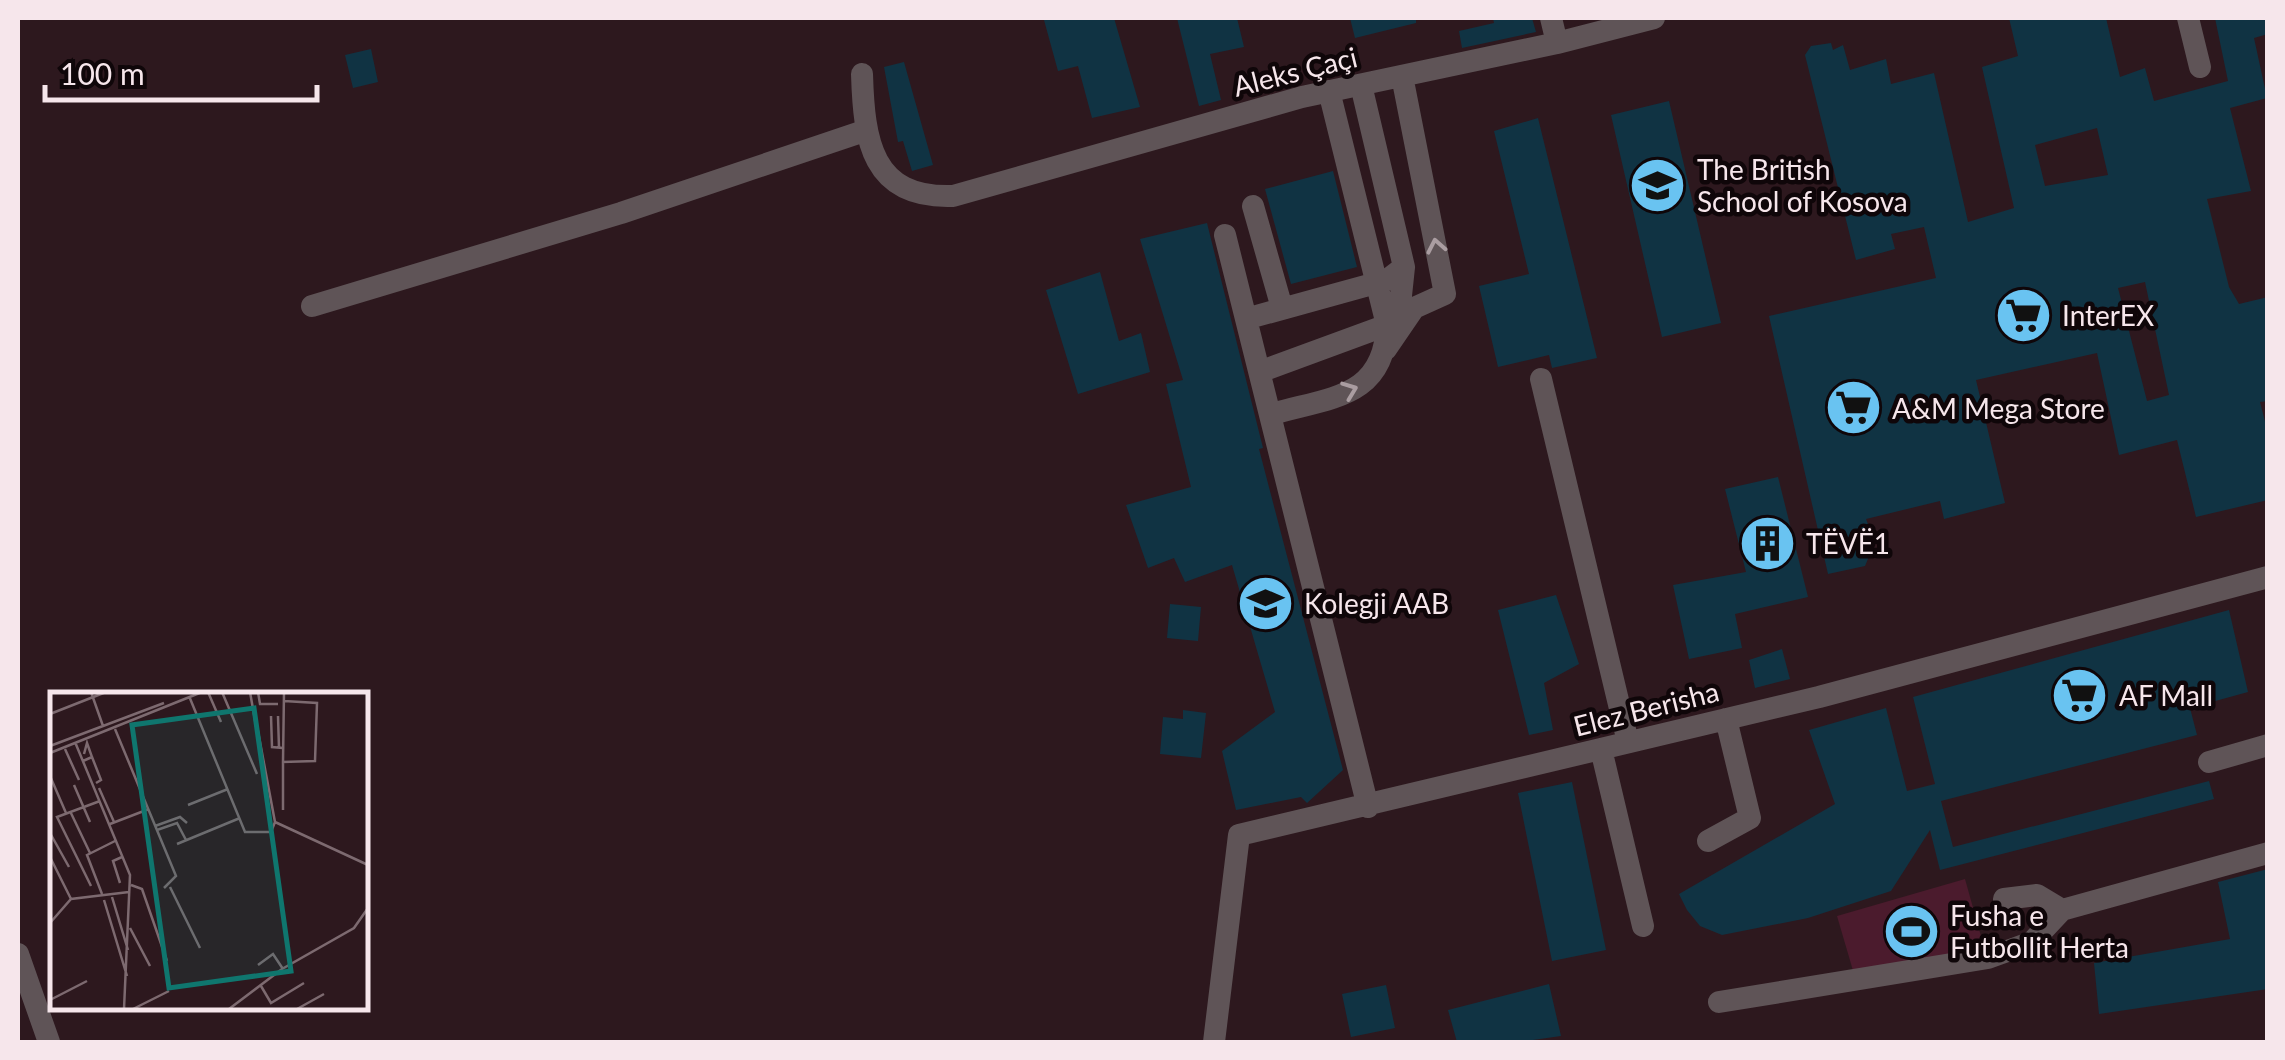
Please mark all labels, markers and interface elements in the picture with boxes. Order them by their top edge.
street label: Aleks Çaçi [1229,39,1361,103]
scale bar [45,40,318,102]
text: 100 m [60,55,145,91]
place label: The British School of Kosova [1697,152,1908,218]
school or university icon: The British School of Kosova [1628,155,1688,215]
one-way arrow [1426,238,1447,255]
supermarket icon: InterEX [1993,285,2053,345]
place label: InterEX [2062,298,2154,332]
supermarket icon: A&M Mega Store [1823,378,1883,438]
one-way arrow [1340,381,1358,401]
place label: A&M Mega Store [1892,391,2105,425]
building icon: TËVË1 [1737,513,1797,573]
place label: TËVË1 [1806,526,1890,560]
school or university icon: Kolegji AAB [1235,573,1295,633]
place label: Kolegji AAB [1304,586,1449,620]
supermarket icon: AF Mall [2050,665,2110,725]
street label: Elez Berisha [1570,674,1722,742]
place label: AF Mall [2119,678,2213,712]
inset map [50,692,368,1010]
place label: Fusha e Futbollit Herta [1950,898,2129,964]
sports icon: Fusha e Futbollit Herta [1881,901,1941,961]

